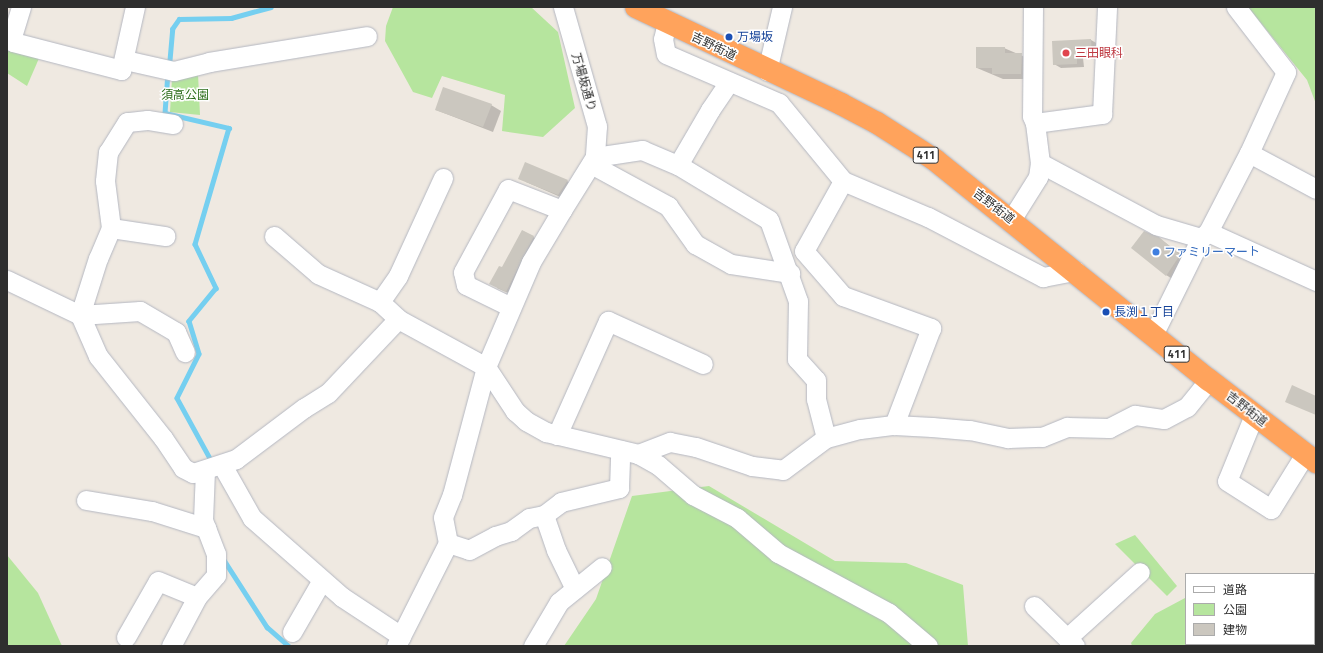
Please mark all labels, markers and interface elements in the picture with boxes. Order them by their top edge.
street label: 吉野街道 [689,29,739,63]
place label: 万場坂 [737,30,773,44]
marker: 万場坂 [724,32,734,42]
place label: 三田眼科 [1075,46,1123,60]
marker: 三田眼科 [1060,47,1072,59]
street label: 万場坂通り [569,51,599,113]
park label: 須高公園 [161,88,209,102]
road number: 411 [912,146,940,164]
street label: 吉野街道 [971,186,1017,226]
place label: ファミリーマート [1164,245,1260,259]
marker: ファミリーマート [1151,247,1161,257]
place label: 長渕１丁目 [1114,305,1174,319]
marker: 長渕１丁目 [1101,307,1111,317]
road number: 411 [1163,345,1191,363]
street label: 吉野街道 [1224,389,1270,429]
legend [1185,573,1315,645]
text: 道路 [1223,580,1247,599]
text: 公園 [1223,600,1247,619]
text: 建物 [1223,620,1247,639]

